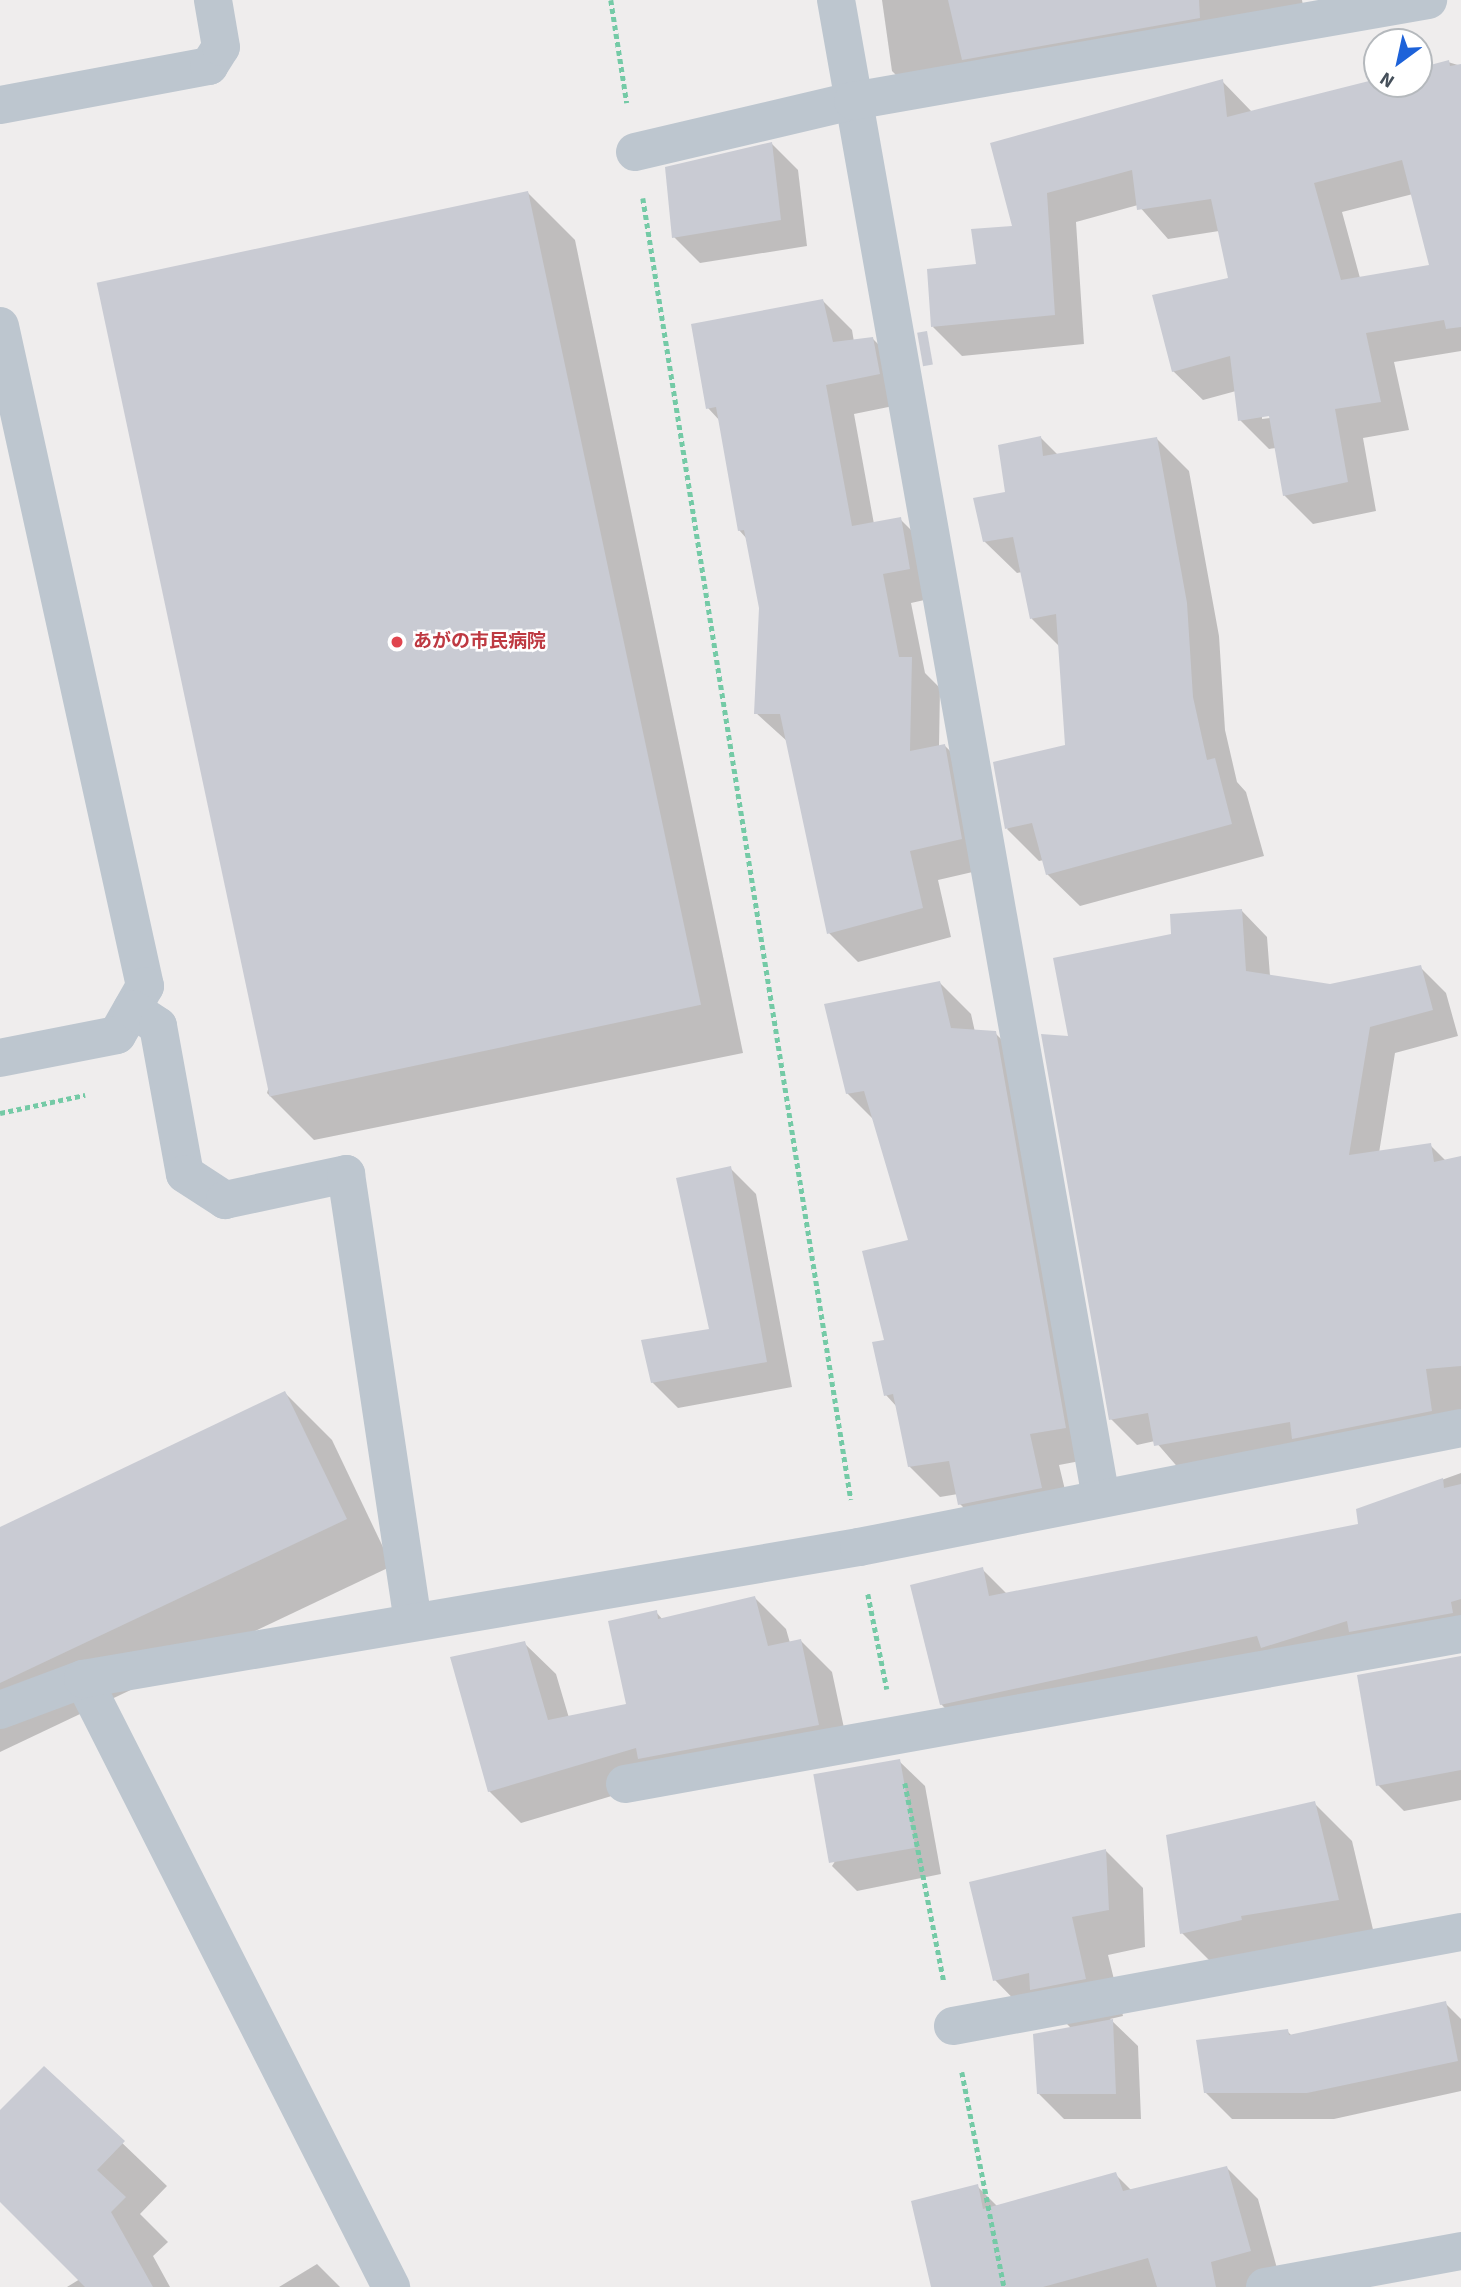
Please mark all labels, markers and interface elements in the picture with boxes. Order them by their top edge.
north arrow [1363,28,1433,98]
text: N [1375,65,1400,94]
place label: あがの市民病院 [413,631,546,653]
marker: あがの市民病院 [387,632,407,652]

